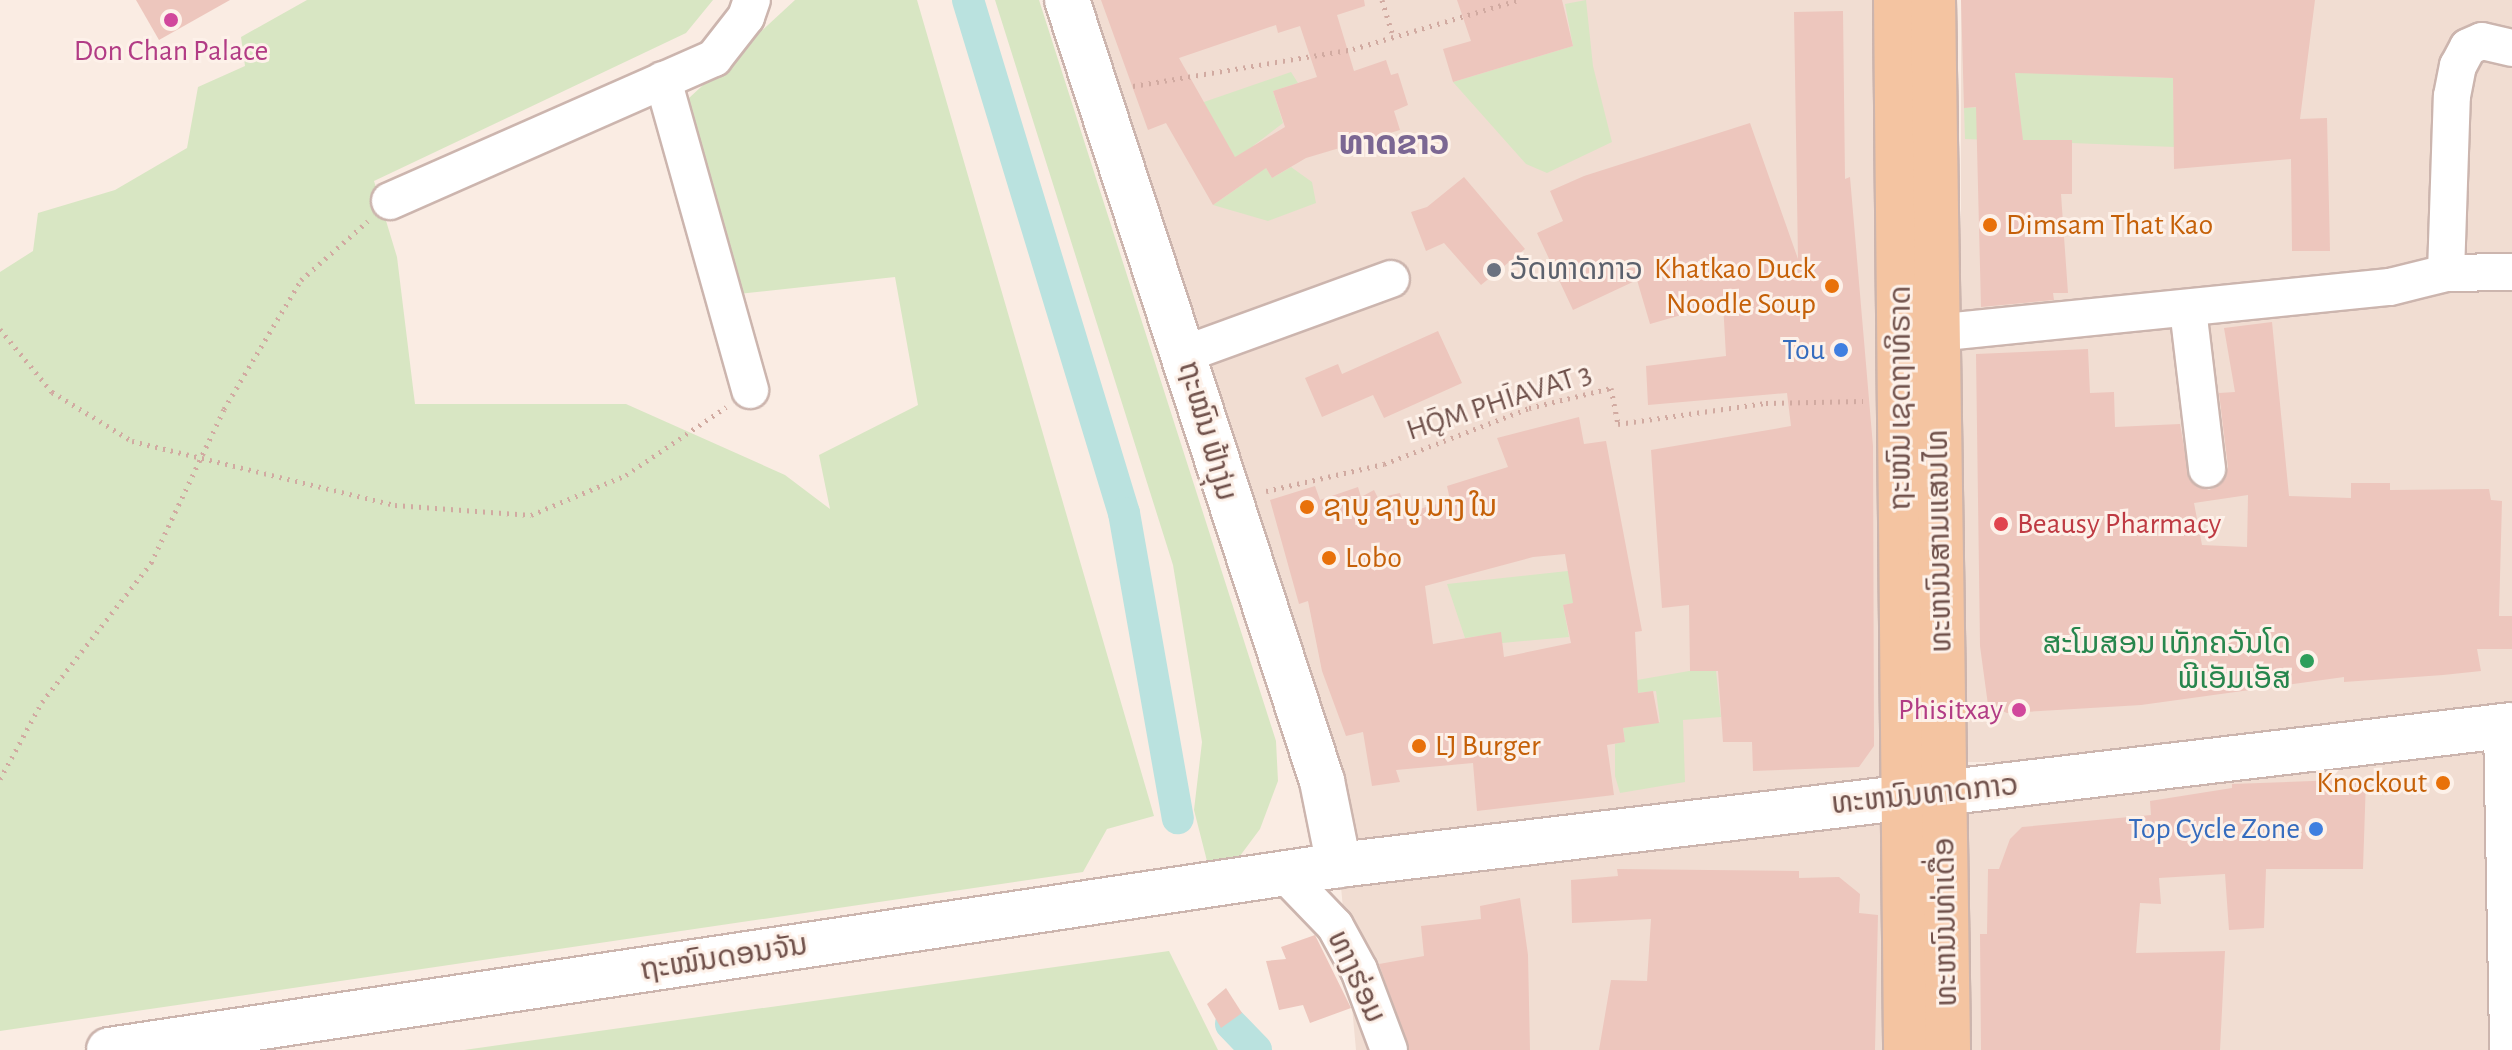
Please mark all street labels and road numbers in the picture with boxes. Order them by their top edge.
street label: ຖະໜົນ ເຊດຖາທິຣາດ [1883,285,1919,511]
street label: HǬM PHĪAVAT 3 [1402,355,1596,449]
street label: ຖະໝົນ ຟ້າງຸ່ມ [1170,357,1244,505]
street label: ທະຫນົນສາມແສນໄທ [1920,429,1960,653]
street label: ທະຫນົນທາດກາວ [1830,767,2020,823]
street label: ທະຫນົນທ່າເດື່ອ [1927,837,1965,1007]
street label: ທາງຮ່ອມ [1319,925,1393,1029]
street label: ຖະໝົນດອນຈັນ [638,927,810,989]

